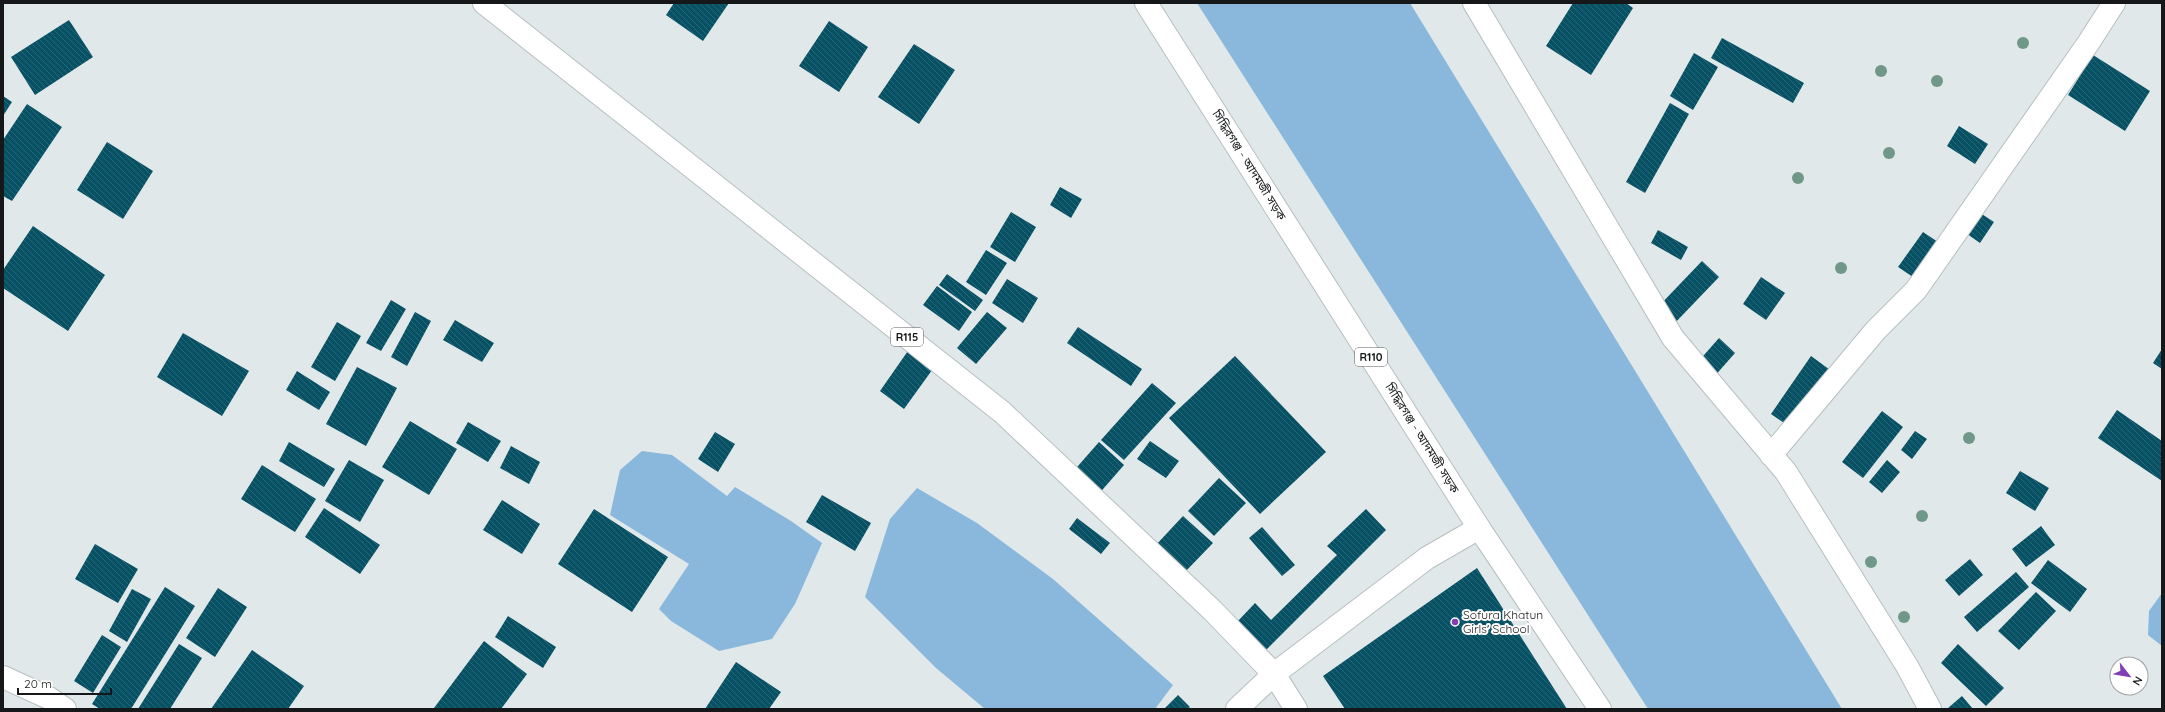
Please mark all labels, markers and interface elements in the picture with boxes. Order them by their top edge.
street label: সিদ্ধিরগঞ্জ - আদমজী সড়ক [1209,106,1290,223]
road number: R115 [891,328,923,346]
road number: R110 [1355,348,1387,366]
street label: সিদ্ধিরগঞ্জ - আদমজী সড়ক [1382,379,1463,496]
place label: Sofura Khatun Girls' School [1463,607,1543,636]
marker: Sofura Khatun Girls' School [1450,617,1460,627]
north arrow [2109,656,2149,696]
scale bar [18,670,111,696]
text: N [2129,674,2146,688]
text: 20 m [24,676,52,691]

